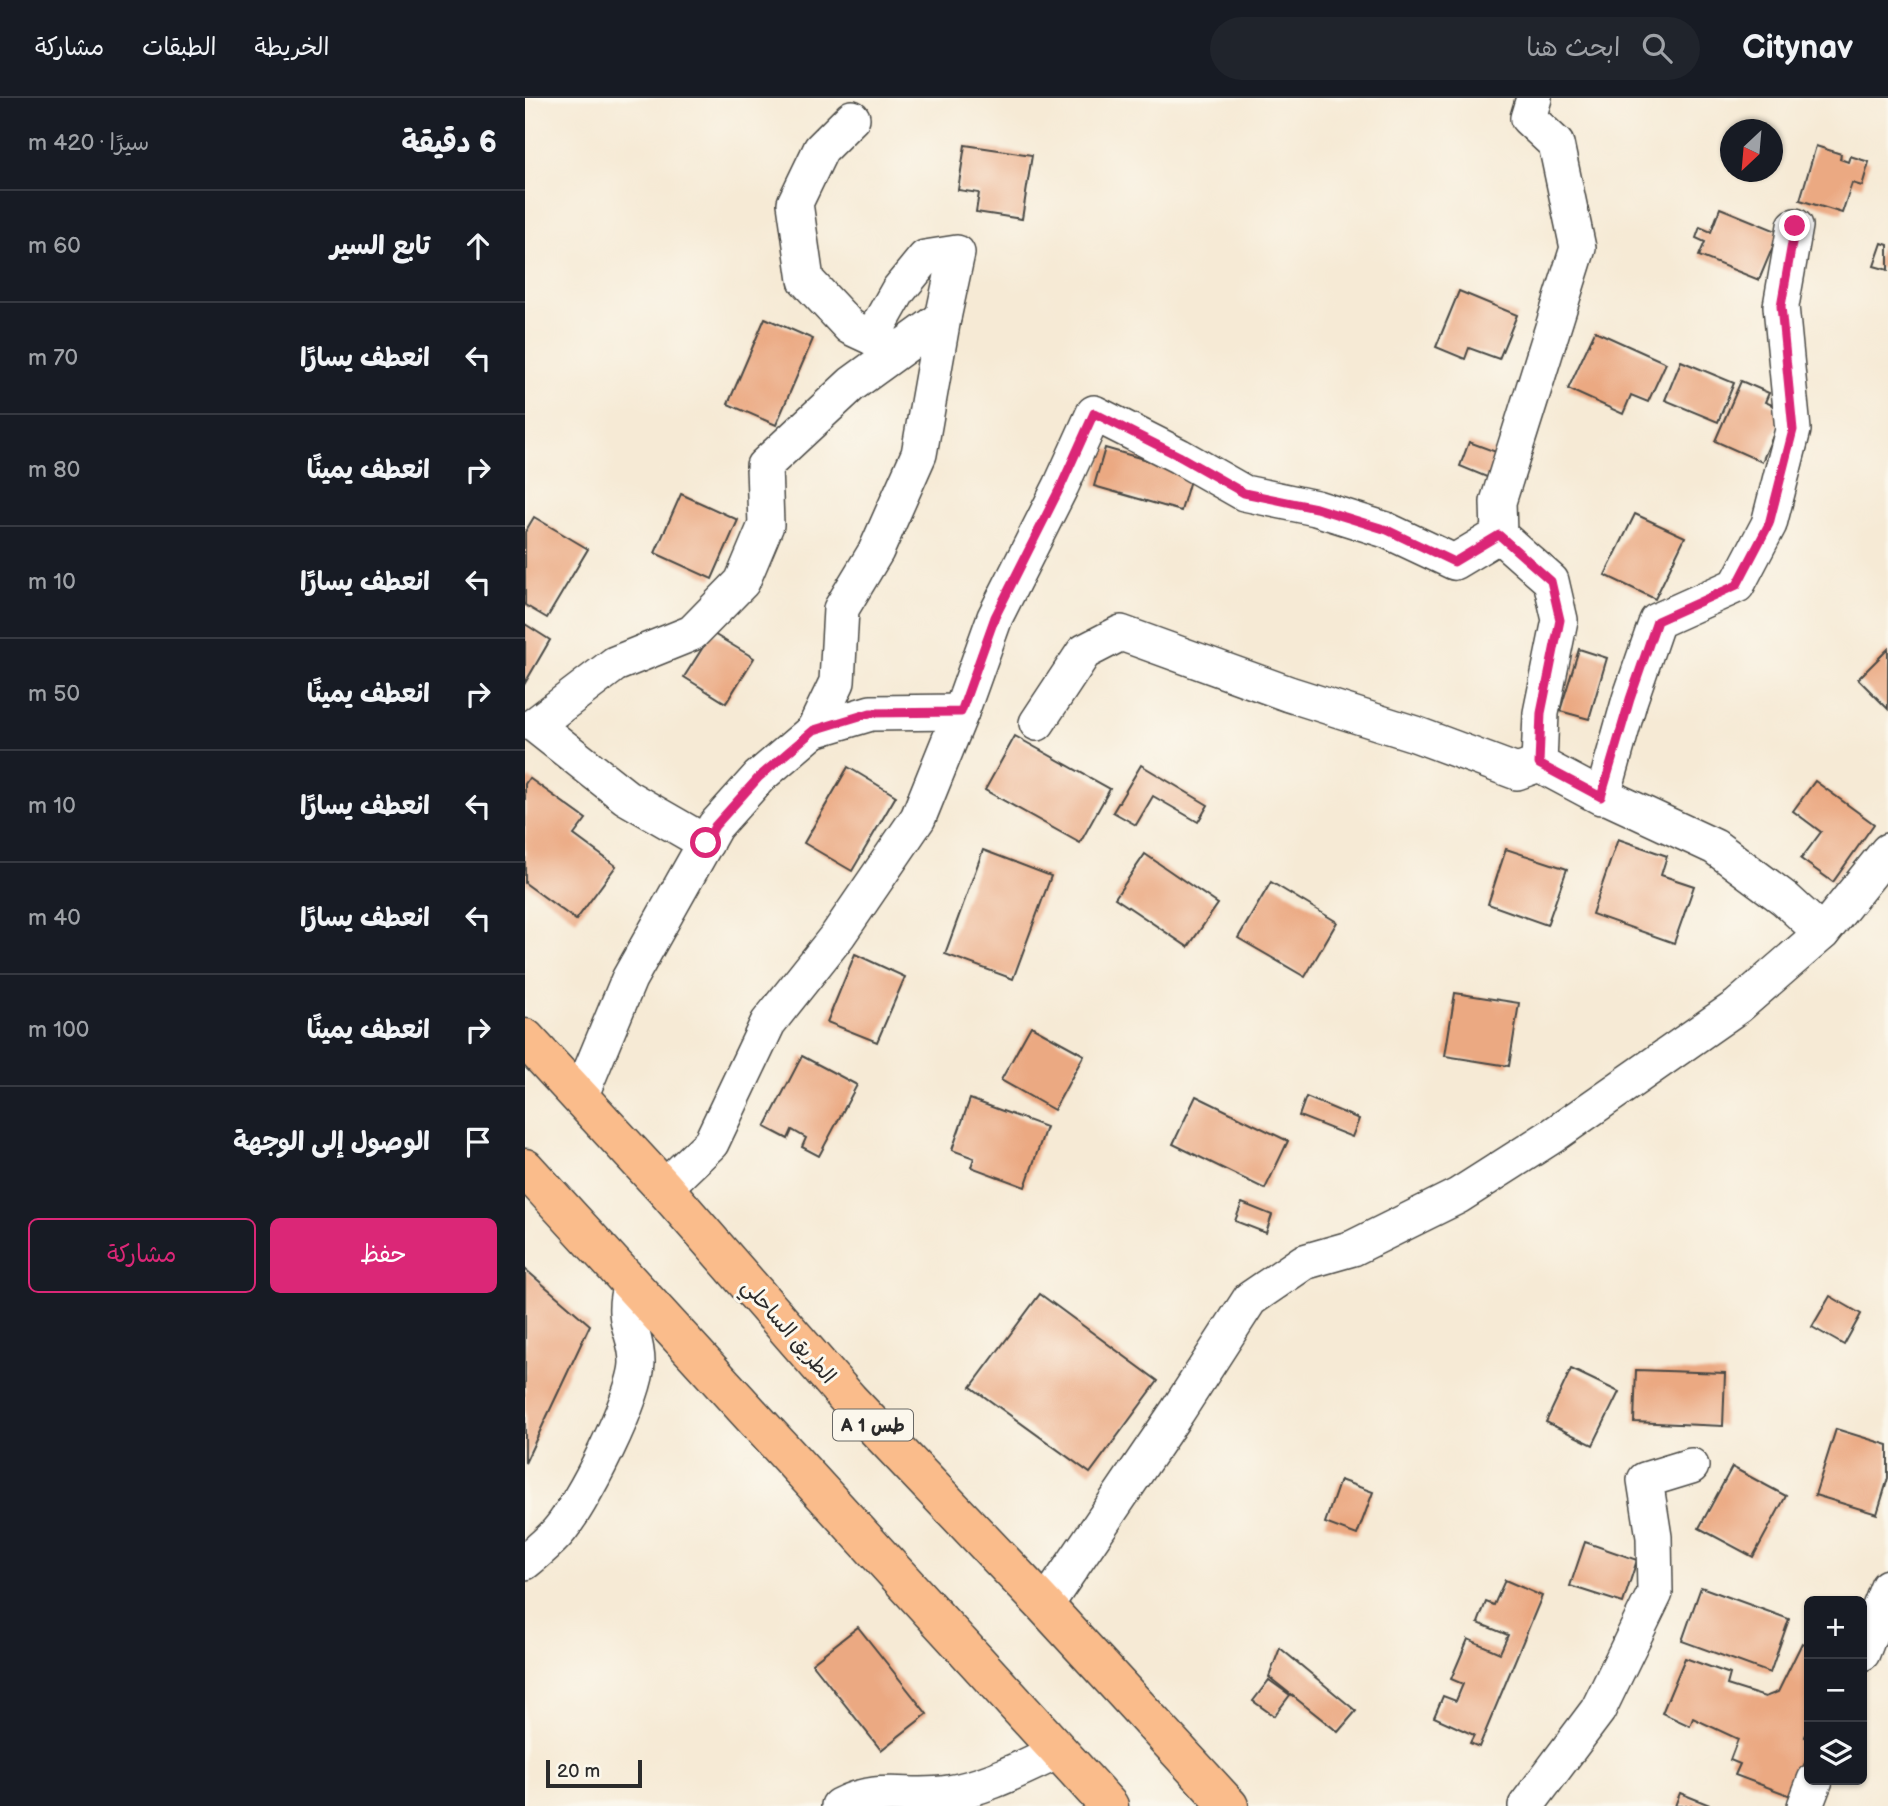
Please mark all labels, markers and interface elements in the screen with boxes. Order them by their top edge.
search box [1210,17,1700,80]
text: Citynav [1742,28,1853,68]
icon: search [1638,29,1676,67]
text: مشاركة [35,33,104,62]
text: الطبقات [142,33,217,62]
text: الخريطة [255,33,329,62]
text: ابحث هنا [1526,33,1620,64]
north arrow [1720,119,1783,182]
text: 6 دقيقة [402,125,497,161]
text: سيرًا · 420 m [28,129,149,157]
route end [1779,210,1810,241]
icon: ahead [459,227,497,265]
text: تابع السير [330,231,430,262]
text: 60 m [28,232,81,260]
icon: left [459,339,497,377]
text: انعطف يسارًا [300,343,430,374]
text: 70 m [28,344,78,372]
icon: right [459,451,497,489]
text: انعطف يمينًا [307,455,430,486]
text: 80 m [28,456,80,484]
icon: left [459,563,497,601]
text: انعطف يسارًا [300,567,430,598]
text: 10 m [28,568,76,596]
icon: right [459,675,497,713]
text: انعطف يمينًا [307,679,430,710]
text: 50 m [28,680,80,708]
icon: left [459,787,497,825]
text: انعطف يسارًا [300,791,430,822]
text: 10 m [28,792,76,820]
route start [690,827,721,858]
icon: left [459,899,497,937]
text: انعطف يسارًا [300,903,430,934]
text: 40 m [28,904,81,932]
icon: right [459,1011,497,1049]
text: انعطف يمينًا [307,1015,430,1046]
text: 100 m [28,1016,89,1044]
icon: arrive [459,1123,497,1161]
text: الوصول إلى الوجهة [233,1127,430,1158]
button: مشاركة [28,1218,256,1293]
button: حفظ [270,1218,497,1293]
street label: الطريق الساحلي [732,1274,841,1393]
road number: A 1 طس [833,1410,913,1441]
map controls [1804,1596,1867,1785]
button: + [1804,1596,1867,1659]
button: − [1804,1659,1867,1722]
button: layers [1804,1722,1867,1785]
scale bar [546,1757,642,1789]
text: 20 m [557,1760,600,1783]

